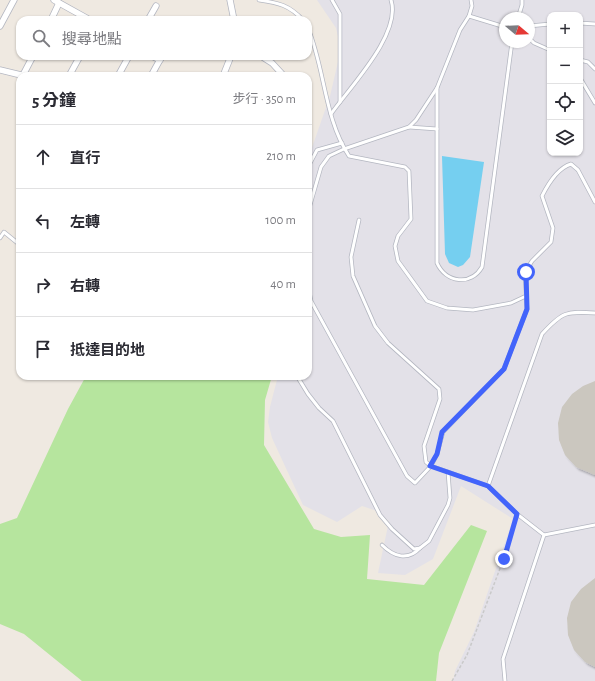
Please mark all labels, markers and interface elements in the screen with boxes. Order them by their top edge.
north arrow [499,12,535,48]
map controls [547,12,583,156]
button: + [547,12,583,48]
search box [16,16,312,60]
icon: search [30,27,52,49]
text: 搜尋地點 [62,32,122,47]
button: − [547,48,583,84]
button: locate [547,84,583,120]
text: 5 分鐘 [32,92,76,109]
text: 步行 · 350 m [233,93,296,106]
button: layers [547,120,583,156]
icon: ahead [32,146,54,168]
text: 210 m [266,150,296,163]
text: 直行 [70,151,100,166]
icon: left [32,210,54,232]
text: 100 m [265,214,296,227]
text: 左轉 [70,215,100,230]
route start [517,263,535,281]
icon: right [32,274,54,296]
text: 40 m [270,278,296,291]
text: 右轉 [70,279,100,294]
icon: arrive [32,338,54,360]
text: 抵達目的地 [70,343,145,358]
route end [495,550,513,568]

